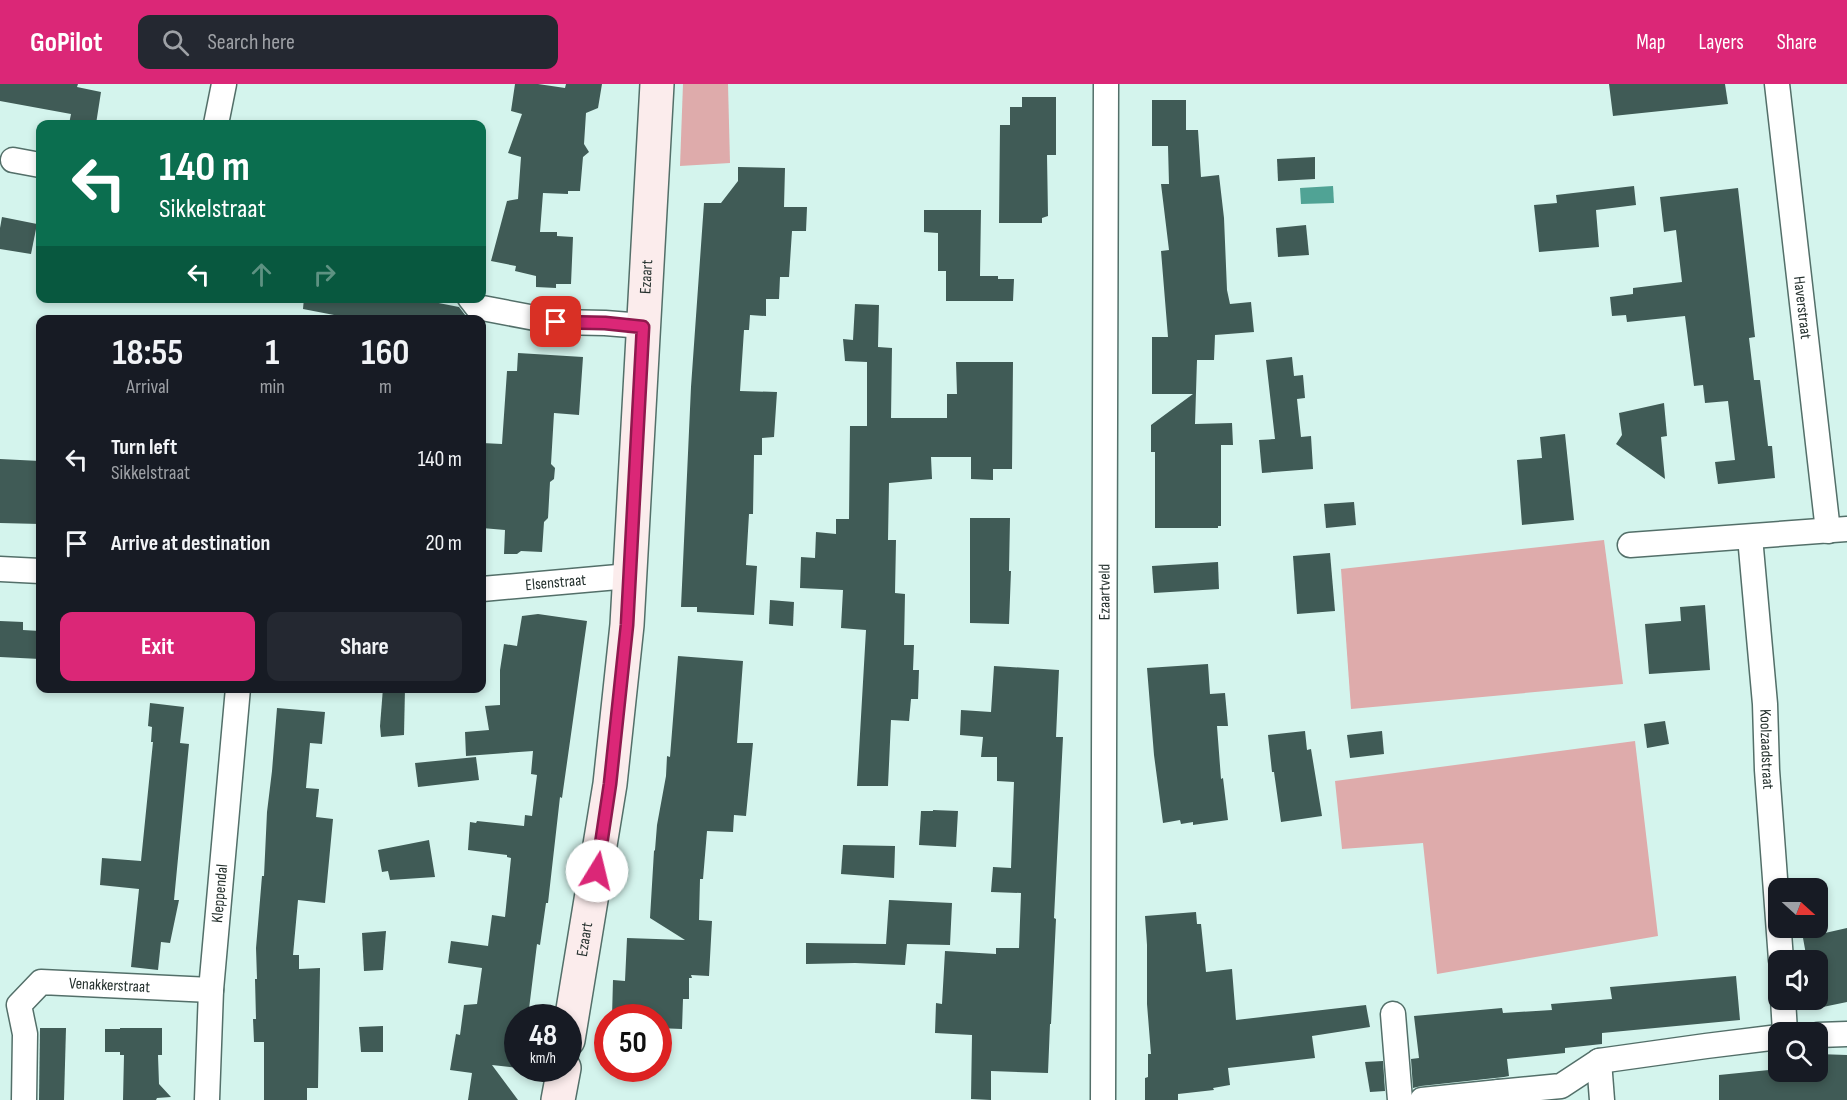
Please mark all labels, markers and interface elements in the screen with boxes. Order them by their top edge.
search box [138,15,558,69]
text: GoPilot [30,26,102,59]
icon: search [159,26,192,59]
text: Search here [207,29,295,56]
text: Map [1636,30,1665,55]
text: Layers [1698,30,1744,55]
text: Share [1777,30,1817,55]
text: 140 m [159,142,250,193]
icon: left [60,144,138,222]
text: Sikkelstraat [159,193,266,225]
icon: left [182,258,215,291]
icon: ahead [245,258,278,291]
icon: right [308,258,341,291]
street label: Ezaart [636,259,657,295]
street label: Haverstraat [1789,275,1816,340]
pin [530,296,581,347]
icon: arrive [539,305,572,338]
text: 18:55 [112,332,183,375]
text: 1 [265,332,279,375]
text: 160 [361,332,410,375]
text: Arrival [126,375,169,399]
text: min [260,375,285,399]
text: m [379,375,392,399]
text: Turn left [111,434,177,461]
icon: left [60,443,93,476]
text: 140 m [418,446,462,473]
text: Sikkelstraat [111,461,190,485]
icon: arrive [60,527,93,560]
text: Arrive at destination [111,530,270,557]
text: 20 m [426,530,462,557]
street label: Ezaartveld [1095,564,1114,620]
street label: Elsenstraat [525,570,587,595]
button: Exit [60,612,255,681]
button: Share [267,612,462,681]
street label: Koolzaadstraat [1756,709,1778,790]
position arrow [565,839,629,903]
street label: Kleppendal [208,863,232,924]
north arrow [1768,878,1828,938]
map controls [1768,878,1828,1082]
street label: Ezaart [572,921,597,958]
button: sound [1768,950,1828,1010]
street label: Venakkerstraat [68,974,151,997]
speed limit sign: 50 [594,1004,672,1082]
text: 48 [529,1018,557,1054]
button: search [1768,1022,1828,1082]
text: km/h [530,1049,556,1068]

